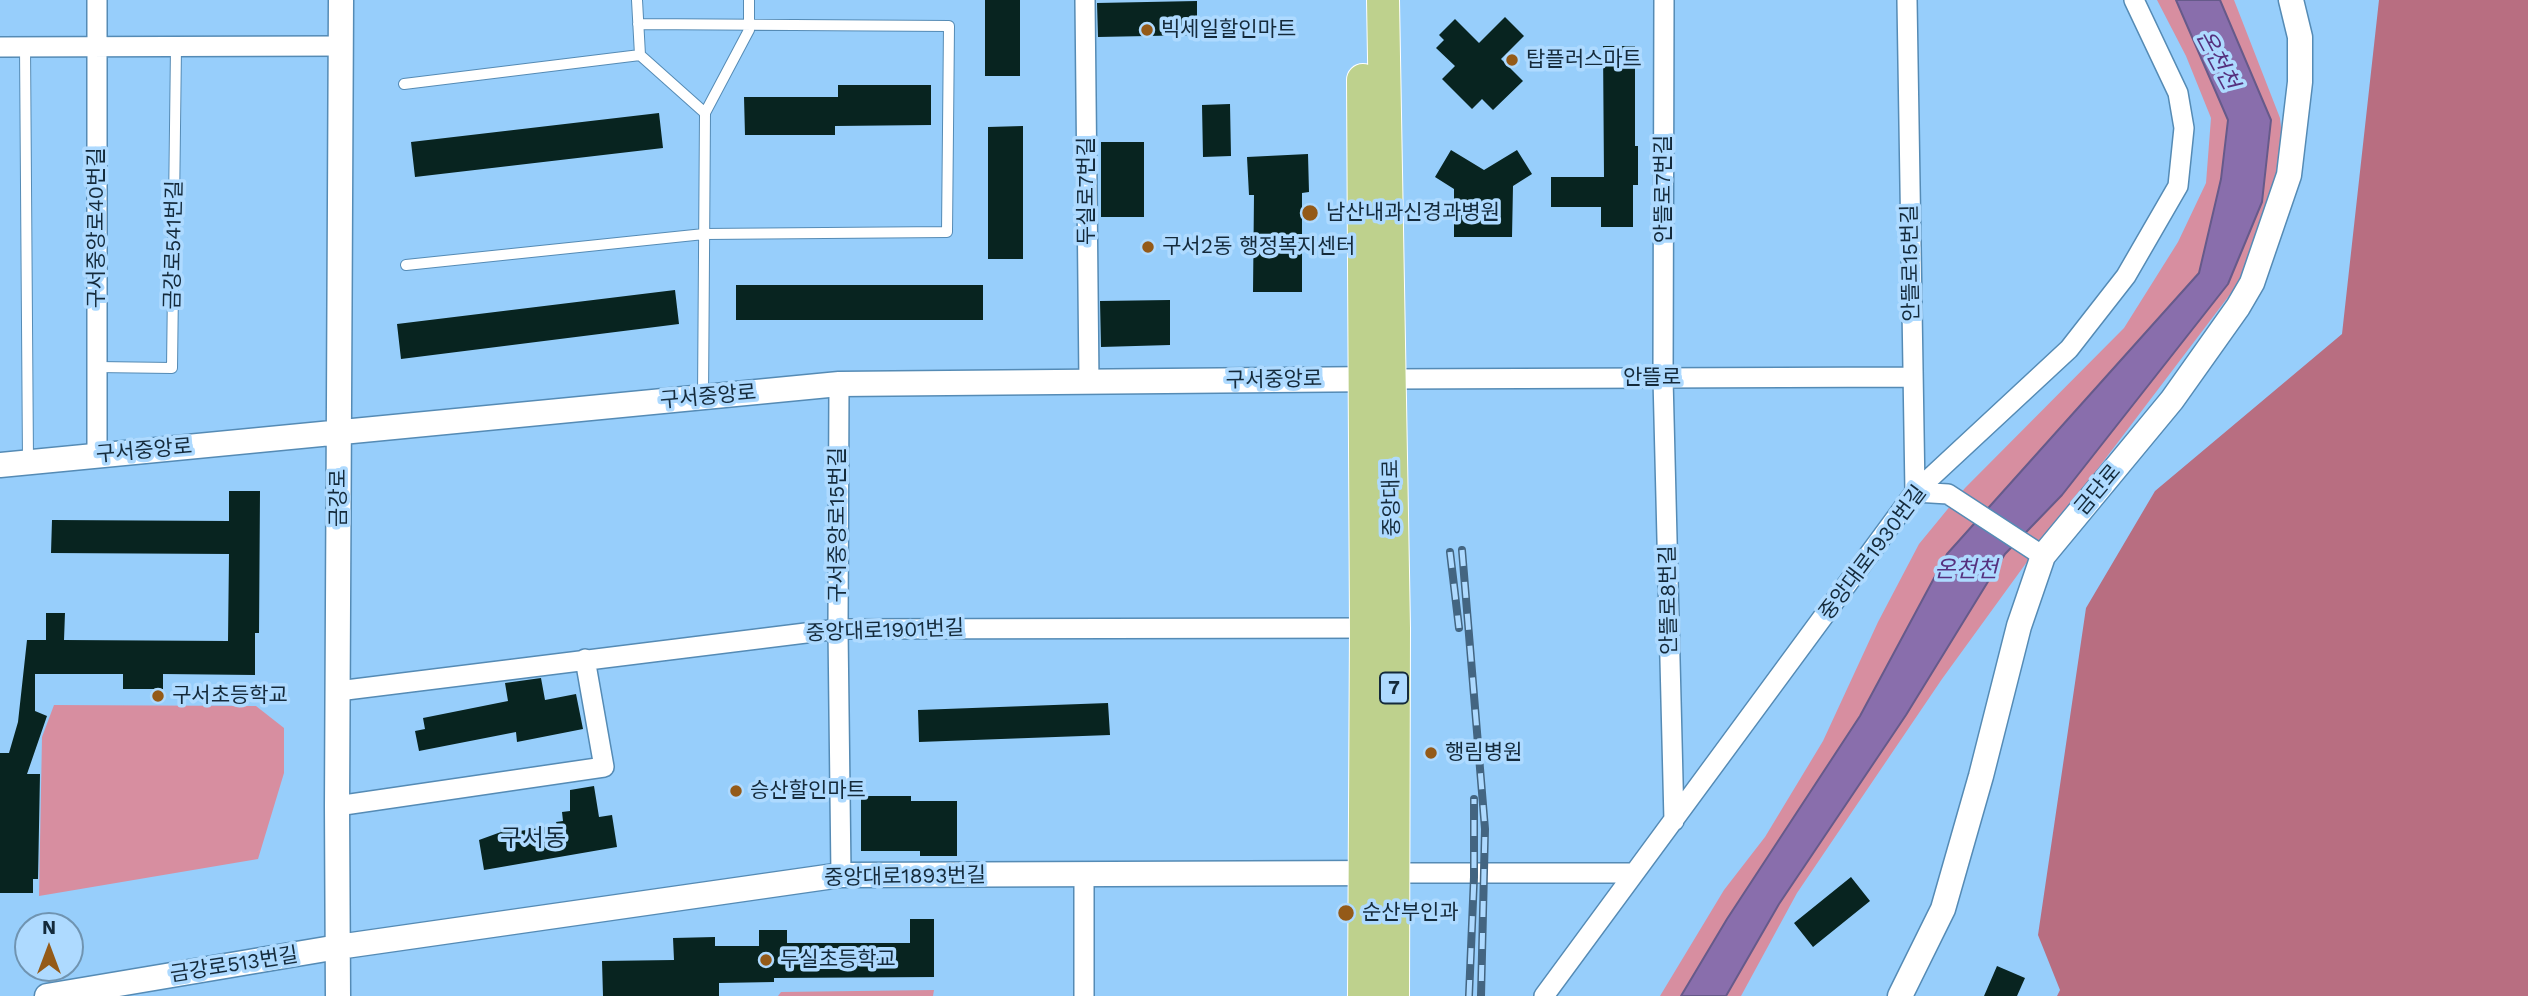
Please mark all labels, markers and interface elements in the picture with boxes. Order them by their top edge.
place label: 빅세일할인마트 [1161,17,1296,43]
marker: 빅세일할인마트 [1139,22,1155,38]
water label: 온천천 [2190,25,2244,95]
place label: 탑플러스마트 [1526,47,1642,73]
marker: 탑플러스마트 [1504,52,1520,68]
street label: 안뜰로7번길 [1651,135,1677,243]
street label: 두실로7번길 [1074,137,1100,245]
street label: 구서중앙로40번길 [84,147,110,309]
street label: 금강로541번길 [160,180,188,310]
place label: 남산내과신경과병원 [1326,200,1500,226]
marker: 남산내과신경과병원 [1300,203,1320,223]
street label: 안뜰로15번길 [1897,204,1925,322]
place label: 구서2동 행정복지센터 [1162,234,1355,260]
marker: 구서2동 행정복지센터 [1140,239,1156,255]
street label: 안뜰로 [1623,365,1681,391]
street label: 구서중앙로 [1225,367,1323,393]
street label: 구서중앙로 [659,380,757,414]
street label: 구서중앙로 [95,434,193,468]
street label: 구서중앙로15번길 [825,447,851,603]
street label: 중앙대로 [1379,459,1405,537]
street label: 금단로 [2070,460,2126,520]
street label: 금강로 [326,469,352,527]
street label: 중앙대로1930번길 [1814,481,1932,625]
street label: 안뜰로8번길 [1655,545,1683,655]
water label: 온천천 [1934,556,1998,584]
street label: 중앙대로1901번길 [805,616,965,646]
road number: 7 [1380,673,1408,704]
place label: 구서초등학교 [172,683,288,709]
marker: 구서초등학교 [150,688,166,704]
place label: 행림병원 [1445,740,1522,766]
marker: 행림병원 [1423,745,1439,761]
place label: 승산할인마트 [750,778,866,804]
marker: 승산할인마트 [728,783,744,799]
district label: 구서동 [500,825,566,853]
street label: 중앙대로1893번길 [824,863,986,891]
place label: 순산부인과 [1362,900,1459,926]
marker: 순산부인과 [1336,903,1356,923]
north arrow [14,912,84,982]
text: N [42,916,56,939]
street label: 금강로513번길 [168,942,300,988]
place label: 두실초등학교 [780,947,896,973]
marker: 두실초등학교 [758,952,774,968]

